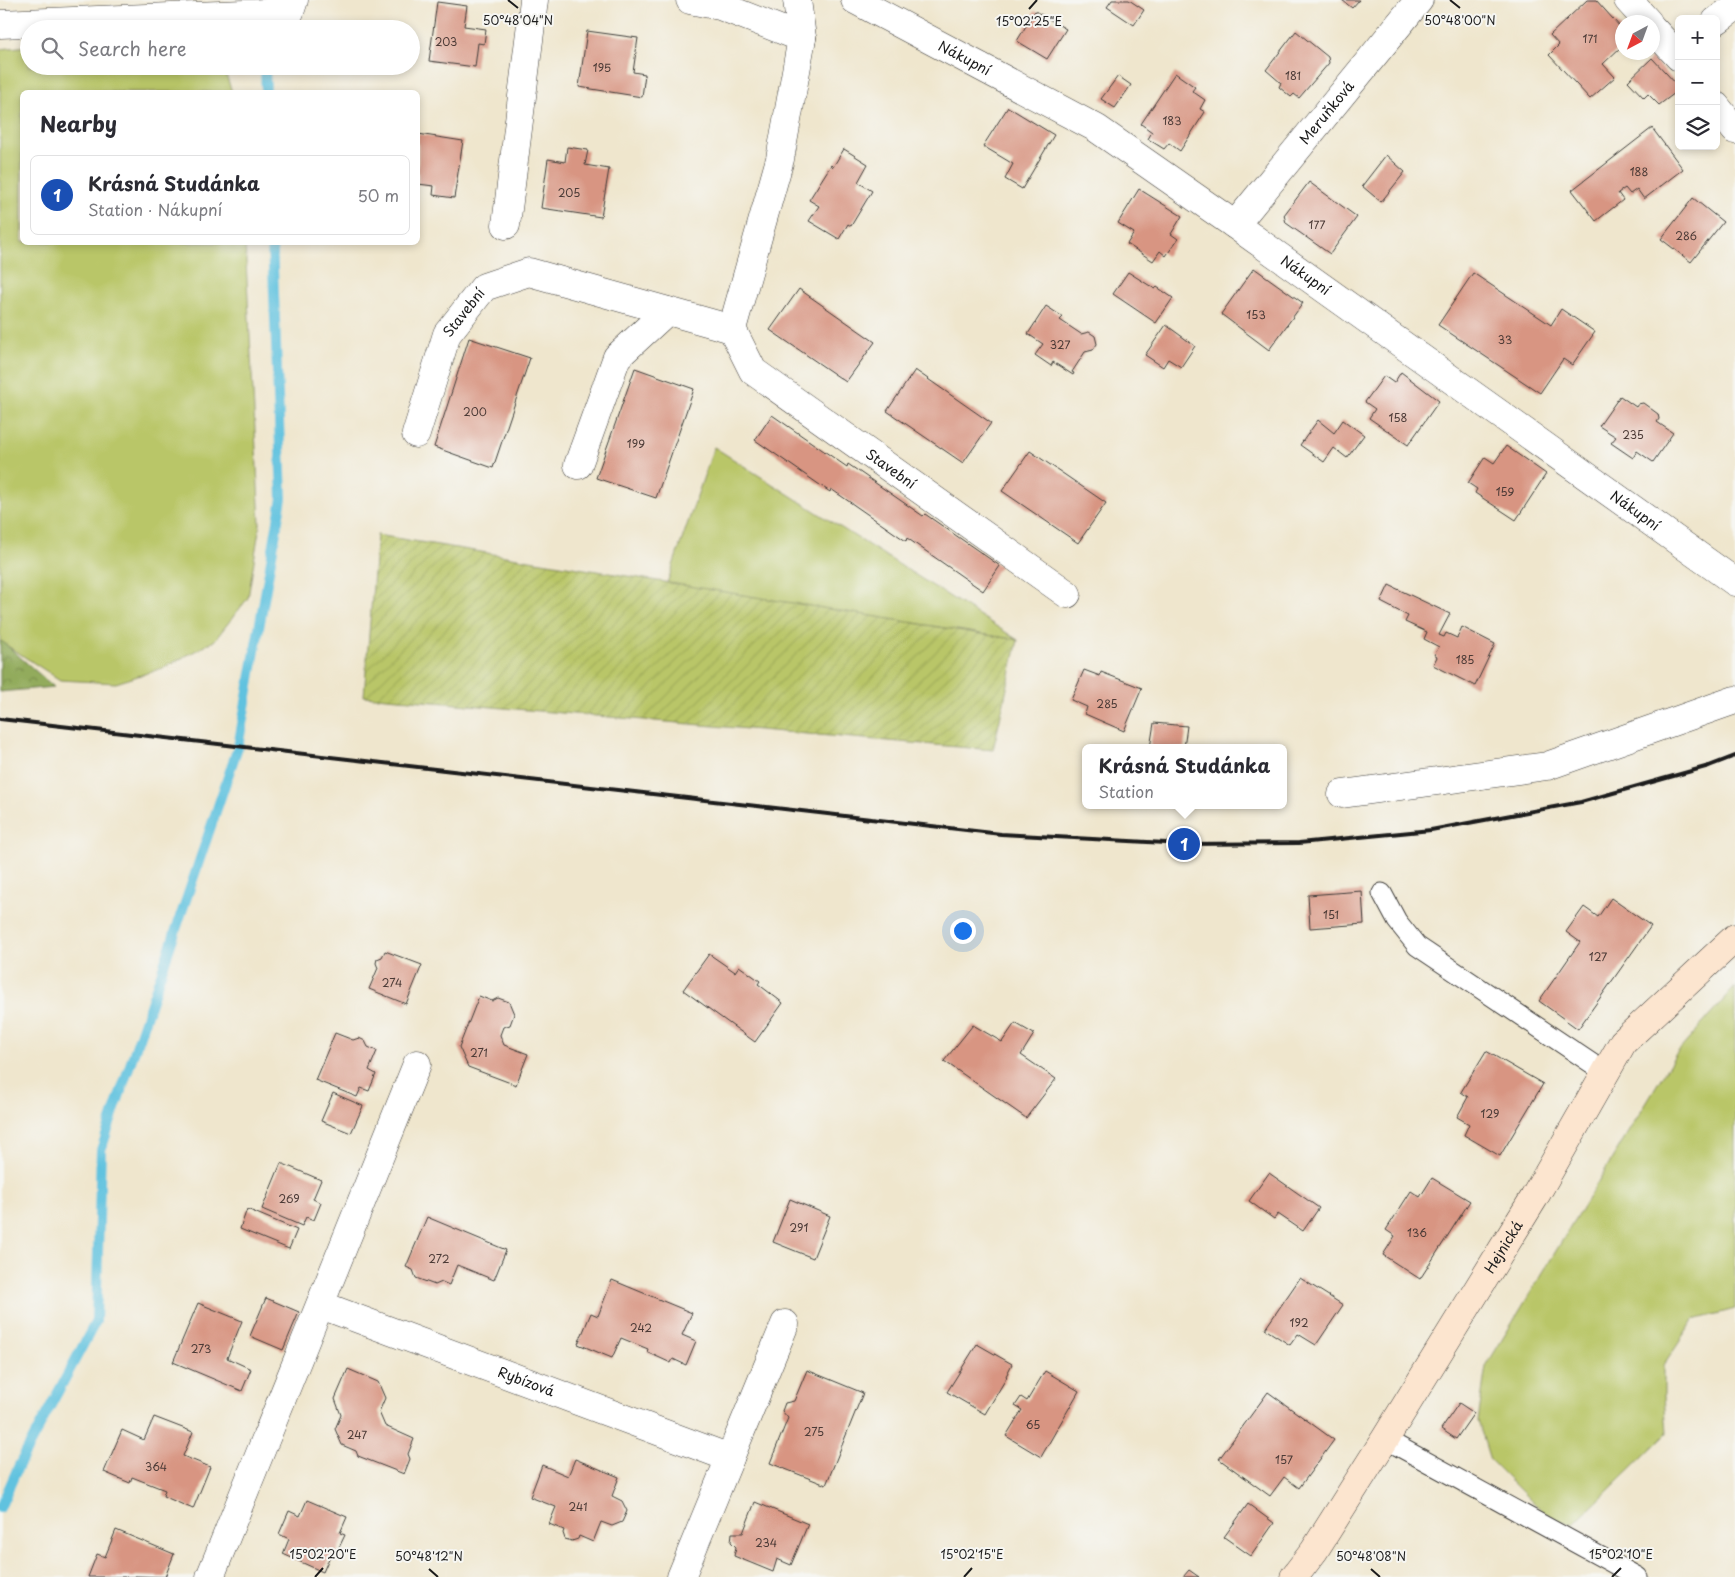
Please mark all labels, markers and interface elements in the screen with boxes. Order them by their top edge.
text: 50°48'04"N [483,11,553,29]
text: 50°48'00"N [1424,11,1496,29]
text: 15°02'25"E [996,12,1062,30]
north arrow [1615,15,1660,60]
map controls [1675,15,1720,150]
button: + [1675,15,1720,60]
search box [20,20,420,75]
house number: 171 [1583,30,1597,47]
house number: 203 [435,33,457,50]
icon: search [38,34,66,62]
text: Search here [78,34,187,62]
street label: Nákupní [935,35,995,80]
house number: 195 [593,59,611,76]
button: − [1675,60,1720,105]
house number: 181 [1285,67,1301,84]
street label: Meruňková [1294,76,1359,149]
button: layers [1675,105,1720,150]
text: Nearby [40,107,117,139]
house number: 183 [1162,112,1182,129]
house number: 188 [1630,163,1648,180]
text: Krásná Studánka [88,169,260,197]
text: 1 [53,183,61,207]
text: 50 m [358,183,399,207]
house number: 205 [558,184,580,201]
text: Station · Nákupní [88,197,222,221]
house number: 177 [1309,216,1326,233]
house number: 286 [1675,227,1697,244]
street label: Nákupní [1277,250,1335,300]
street label: Stavební [438,283,489,341]
house number: 153 [1246,306,1266,323]
house number: 33 [1498,331,1512,348]
house number: 327 [1050,336,1070,353]
house number: 200 [463,403,487,420]
house number: 158 [1389,409,1408,426]
house number: 235 [1622,426,1644,443]
house number: 199 [627,435,645,452]
street label: Stavební [862,443,921,494]
house number: 159 [1496,483,1514,500]
street label: Nákupní [1606,485,1665,535]
house number: 185 [1456,651,1474,668]
house number: 285 [1096,695,1118,712]
popup [1082,744,1287,809]
text: Krásná Studánka [1099,751,1270,779]
text: Station [1099,779,1154,803]
pin: 1 [1168,825,1200,863]
house number: 151 [1323,906,1339,923]
your location [950,918,976,944]
house number: 127 [1589,948,1607,965]
house number: 274 [382,974,402,991]
house number: 271 [470,1044,488,1061]
house number: 129 [1481,1105,1499,1122]
house number: 269 [278,1190,300,1207]
street label: Hejnická [1479,1216,1528,1277]
house number: 291 [790,1219,809,1236]
house number: 136 [1407,1224,1427,1241]
house number: 272 [428,1250,450,1267]
house number: 192 [1290,1314,1309,1331]
house number: 242 [630,1319,652,1336]
house number: 273 [191,1340,211,1357]
street label: Rybízová [495,1361,558,1402]
house number: 65 [1026,1416,1040,1433]
house number: 275 [804,1423,824,1440]
house number: 247 [347,1426,367,1443]
house number: 157 [1275,1451,1293,1468]
house number: 364 [145,1458,167,1475]
house number: 241 [568,1498,588,1515]
house number: 234 [755,1534,777,1551]
text: 15°02'20"E [290,1545,357,1563]
text: 15°02'15"E [940,1545,1004,1563]
text: 15°02'10"E [1589,1545,1653,1563]
text: 50°48'12"N [395,1547,463,1565]
text: 50°48'08"N [1336,1547,1406,1565]

